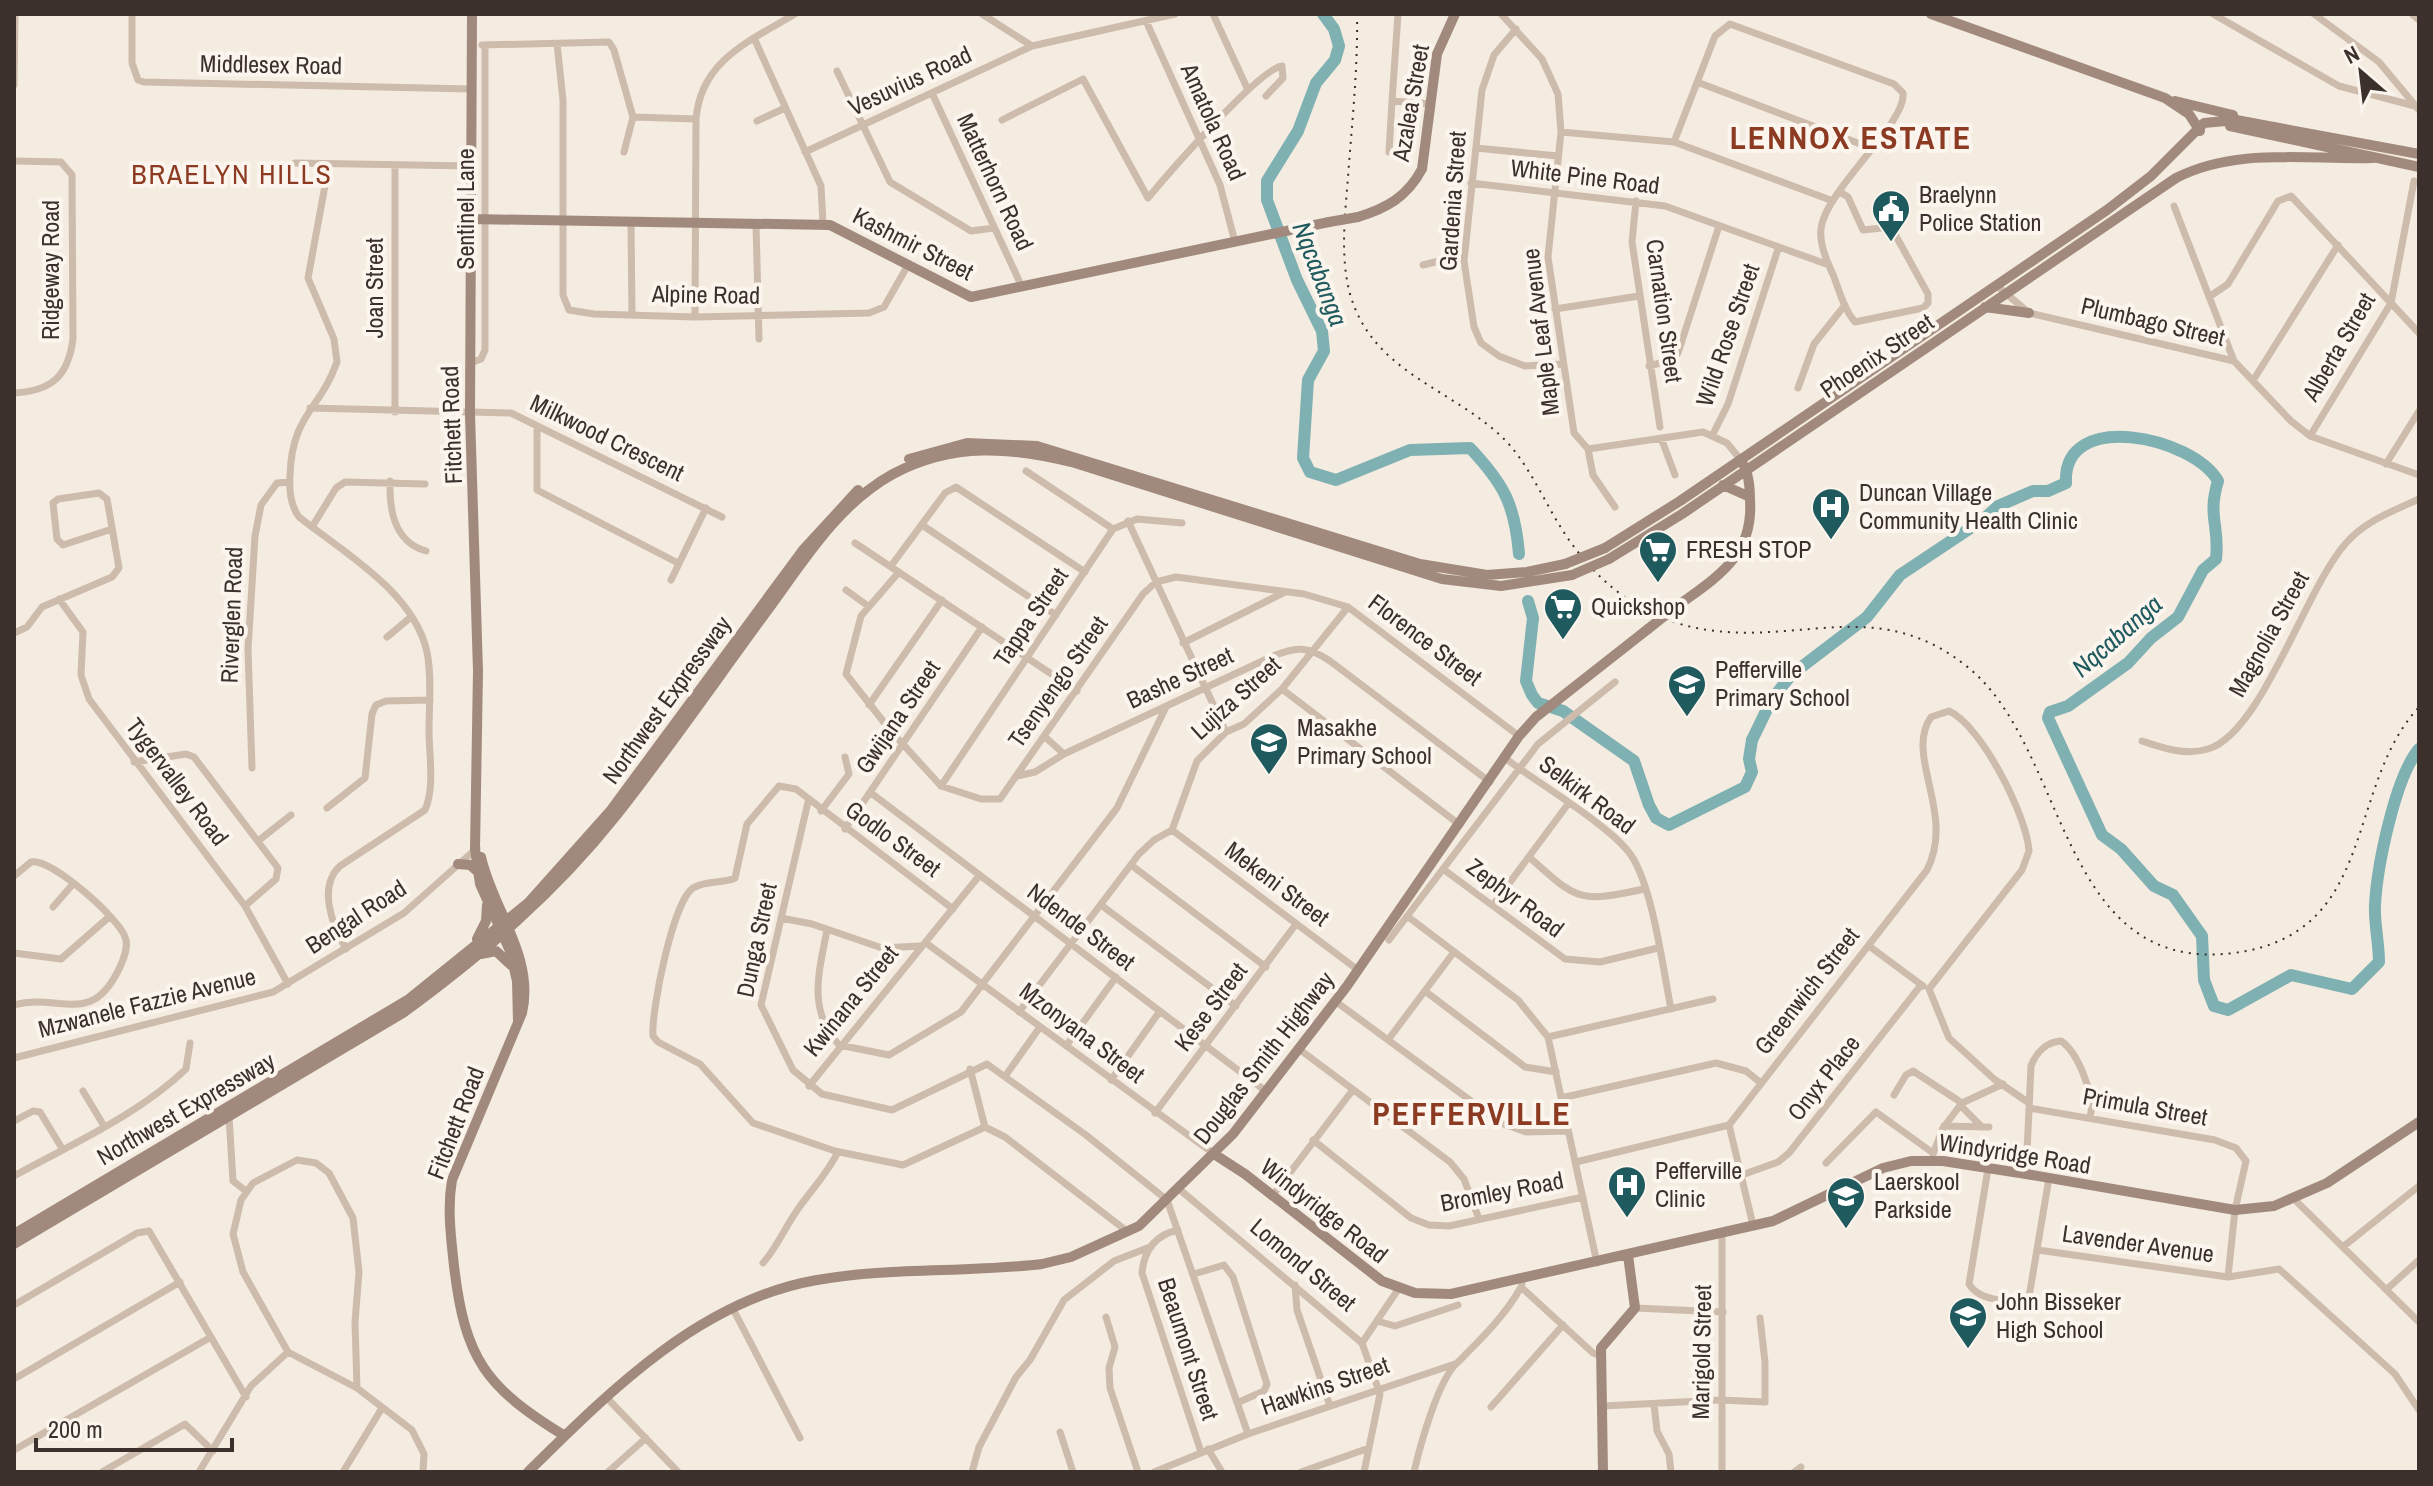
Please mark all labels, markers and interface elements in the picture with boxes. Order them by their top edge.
north arrow [2321,32,2401,112]
street label: Vesuvius Road [843,38,976,123]
text: N [2339,38,2364,71]
street label: Azalea Street [1384,41,1436,165]
street label: Middlesex Road [200,47,342,81]
street label: Amatola Road [1174,57,1254,185]
street label: Matterhorn Road [950,108,1042,255]
district label: LENNOX ESTATE [1730,116,1972,159]
street label: Gardenia Street [1431,129,1473,272]
street label: Sentinel Lane [449,148,481,270]
street label: White Pine Road [1509,151,1661,201]
district label: BRAELYN HILLS [131,155,333,193]
place label: Braelynn Police Station [1919,178,2042,238]
public building icon: Braelynn Police Station [1870,188,1912,243]
street label: Kashmir Street [848,199,980,287]
street label: Ridgeway Road [34,200,66,340]
water label: Nqcabanga [1285,217,1356,331]
street label: Joan Street [358,237,390,338]
street label: Carnation Street [1639,237,1691,385]
street label: Maple Leaf Avenue [1514,247,1566,418]
street label: Wild Rose Street [1688,259,1767,410]
street label: Alpine Road [651,277,760,311]
street label: Alberta Street [2294,286,2382,407]
street label: Plumbago Street [2078,289,2229,353]
street label: Phoenix Street [1814,305,1940,405]
street label: Fitchett Road [433,365,469,485]
street label: Milkwood Crescent [525,386,690,488]
place label: Duncan Village Community Health Clinic [1859,476,2078,536]
hospital icon: Duncan Village Community Health Clinic [1810,486,1852,541]
supermarket icon: FRESH STOP [1637,529,1679,584]
place label: FRESH STOP [1686,533,1811,565]
street label: Riverglen Road [213,546,249,684]
street label: Tappa Street [986,561,1075,672]
street label: Magnolia Street [2220,565,2316,702]
street label: Florence Street [1362,586,1489,693]
supermarket icon: Quickshop [1542,586,1584,641]
water label: Nqcabanga [2064,587,2169,685]
place label: Quickshop [1591,590,1685,622]
street label: Northwest Expressway [594,609,738,790]
street label: Tsenyengo Street [1000,609,1115,754]
street label: Bashe Street [1121,638,1238,716]
street label: Lujiza Street [1184,648,1287,746]
street label: Gwijana Street [848,653,947,779]
place label: Pefferville Primary School [1715,653,1850,713]
school or university icon: Pefferville Primary School [1666,663,1708,718]
street label: Tygervalley Road [119,711,236,852]
place label: Masakhe Primary School [1297,711,1432,771]
school or university icon: Masakhe Primary School [1248,721,1290,776]
street label: Selkirk Road [1533,748,1642,841]
street label: Godlo Street [839,793,948,884]
street label: Mekeni Street [1219,834,1337,933]
street label: Zephyr Road [1461,850,1571,944]
street label: Bengal Road [299,872,412,961]
street label: Ndende Street [1021,875,1142,977]
street label: Dunga Street [728,879,784,1000]
street label: Greenwich Street [1746,920,1866,1061]
street label: Kwinana Street [795,938,905,1063]
street label: Kese Street [1166,955,1254,1057]
street label: Mzwanele Fazzie Avenue [35,960,259,1045]
street label: Douglas Smith Highway [1186,964,1341,1150]
street label: Mzonyana Street [1014,975,1152,1090]
street label: Onyx Place [1780,1028,1867,1127]
street label: Northwest Expressway [91,1044,280,1172]
street label: Fitchett Road [419,1062,491,1184]
street label: Primula Street [2080,1079,2210,1133]
district label: PEFFERVILLE [1372,1092,1572,1135]
street label: Windyridge Road [1937,1125,2093,1181]
street label: Windyridge Road [1254,1150,1395,1270]
place label: Pefferville Clinic [1655,1154,1742,1214]
street label: Bromley Road [1438,1163,1566,1219]
hospital icon: Pefferville Clinic [1606,1164,1648,1219]
place label: Laerskool Parkside [1874,1165,1959,1225]
school or university icon: Laerskool Parkside [1825,1175,1867,1230]
street label: Lomond Street [1244,1210,1364,1318]
street label: Lavender Avenue [2060,1217,2216,1269]
street label: Beaumont Street [1151,1274,1227,1424]
street label: Marigold Street [1684,1284,1718,1420]
place label: John Bisseker High School [1996,1285,2121,1345]
school or university icon: John Bisseker High School [1947,1295,1989,1350]
street label: Hawkins Street [1256,1348,1393,1422]
scale bar [36,1402,232,1452]
text: 200 m [48,1413,103,1445]

